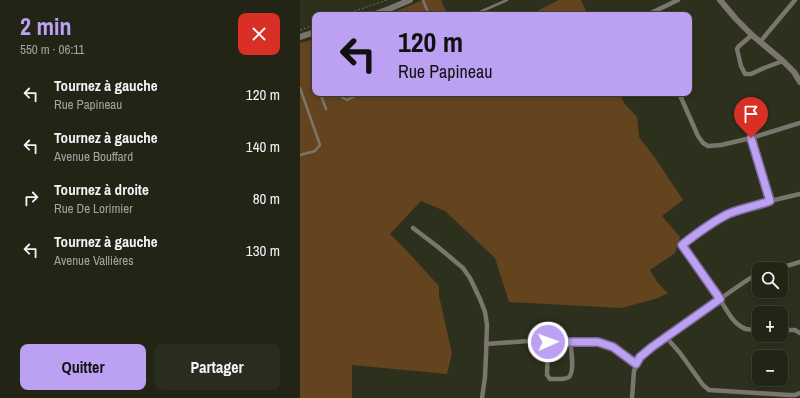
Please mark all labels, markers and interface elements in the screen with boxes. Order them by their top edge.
text: 2 min [20,10,71,42]
button: close [238,13,280,55]
text: 120 m [398,23,463,61]
icon: left [332,28,384,80]
text: 550 m · 06:11 [20,41,84,58]
text: Rue Papineau [398,59,492,84]
text: Tournez à gauche [54,75,158,96]
icon: left [20,83,42,105]
text: 120 m [246,84,280,105]
text: Rue Papineau [54,96,122,113]
pin [734,97,768,138]
icon: arrive [740,103,762,125]
text: Tournez à gauche [54,127,158,148]
icon: left [20,135,42,157]
text: 140 m [246,136,280,157]
text: Avenue Bouffard [54,148,133,165]
text: Tournez à droite [54,179,149,200]
icon: right [20,187,42,209]
text: 80 m [253,188,280,209]
text: Rue De Lorimier [54,200,133,217]
text: Tournez à gauche [54,231,158,252]
icon: left [20,239,42,261]
text: 130 m [246,240,280,261]
text: Avenue Vallières [54,252,134,269]
map controls [752,262,788,386]
button: search [752,262,788,298]
button: + [752,306,788,342]
position arrow [527,321,569,363]
button: Quitter [20,344,146,390]
button: Partager [154,344,280,390]
button: − [752,350,788,386]

